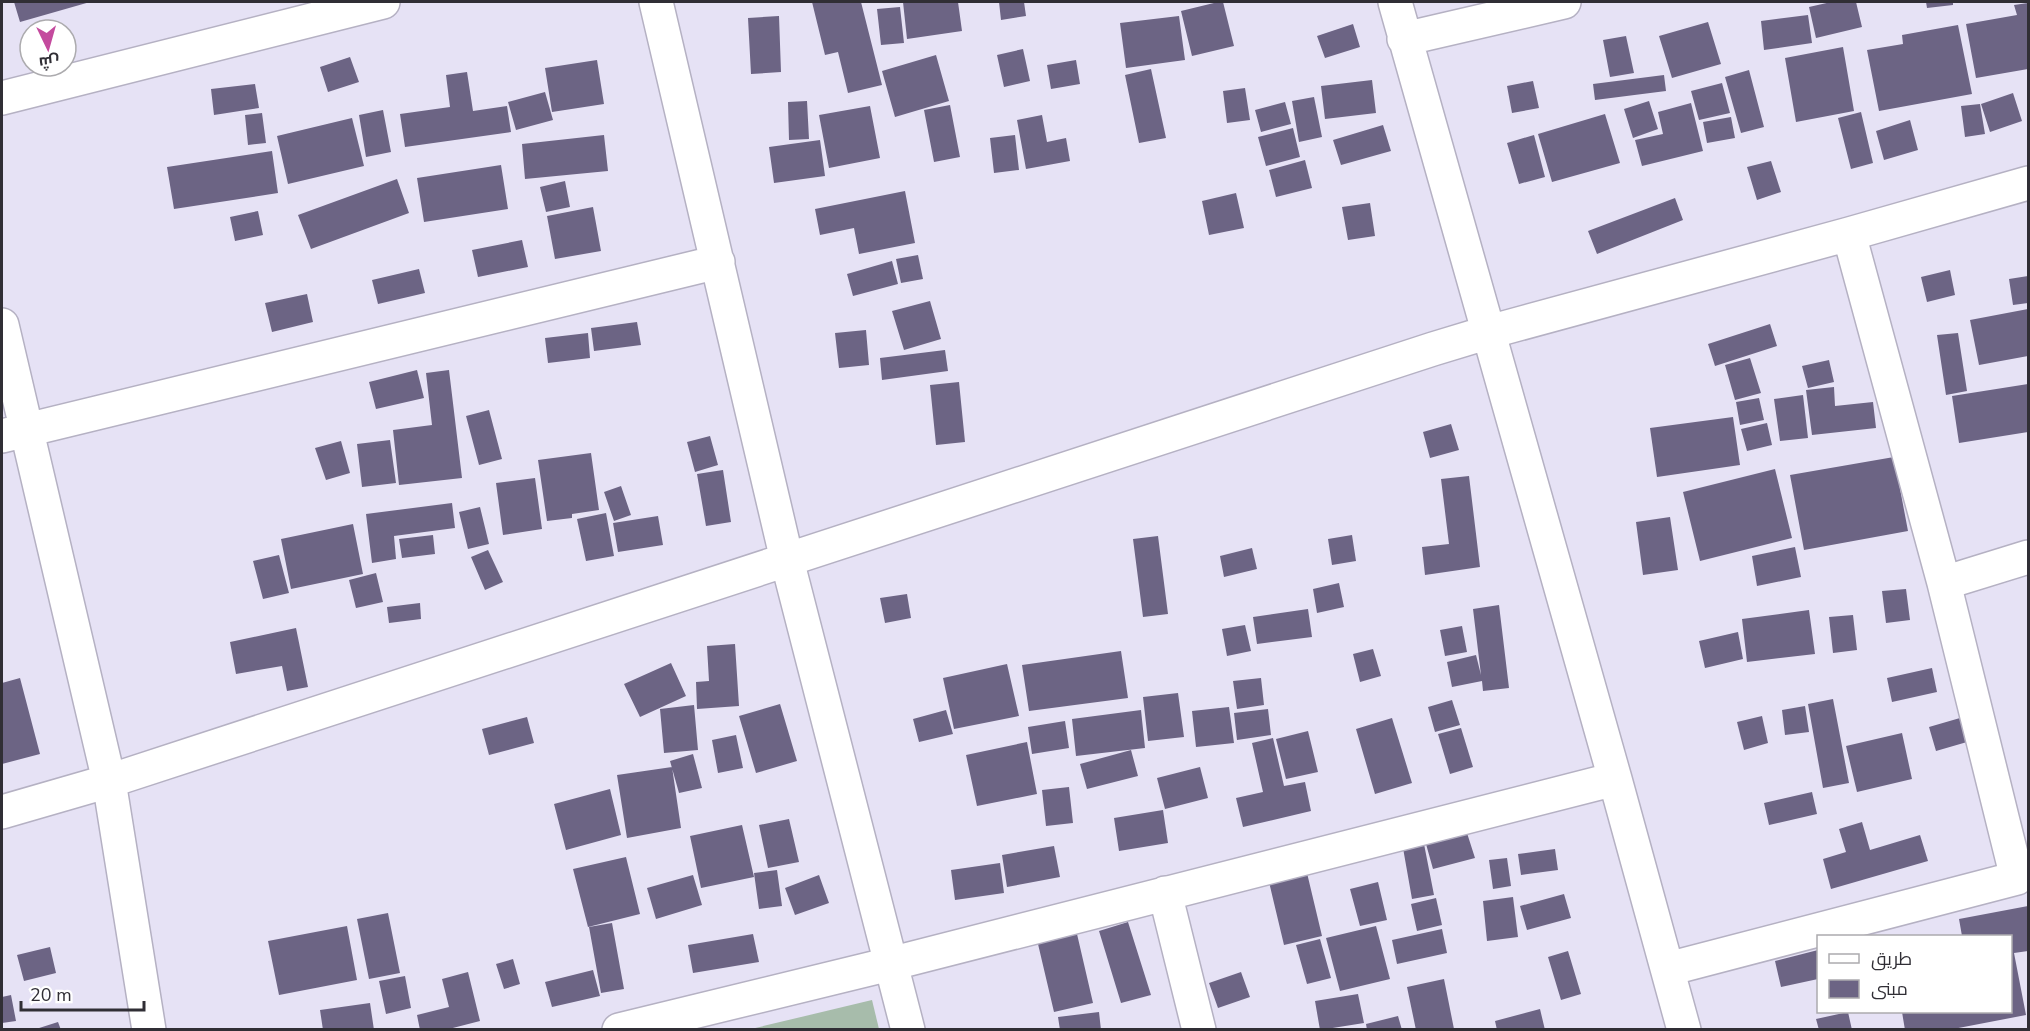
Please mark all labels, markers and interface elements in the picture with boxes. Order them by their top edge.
north arrow [18,18,78,78]
text: ش [38,50,60,74]
legend [1817,935,2012,1013]
text: طريق [1871,947,1912,971]
scale bar [21,974,144,1012]
text: مبنى [1871,977,1908,1001]
text: 20 m [30,983,72,1007]

